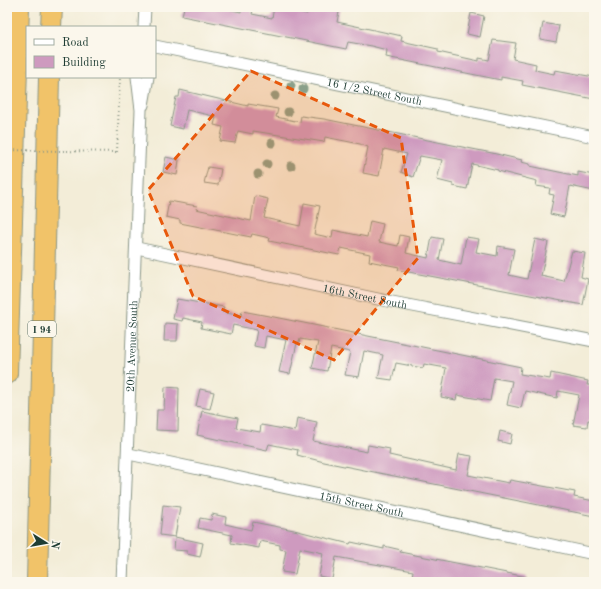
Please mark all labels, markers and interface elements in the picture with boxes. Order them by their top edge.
legend [26,26,156,78]
text: Road [62,37,89,49]
text: Building [62,57,106,69]
street label: 16 1/2 Street South [325,78,423,108]
street label: 16th Street South [321,283,408,312]
street label: 20th Avenue South [126,300,140,392]
road number: I 94 [28,321,56,337]
street label: 15th Street South [318,491,405,520]
north arrow [26,523,66,563]
text: N [48,539,61,550]

